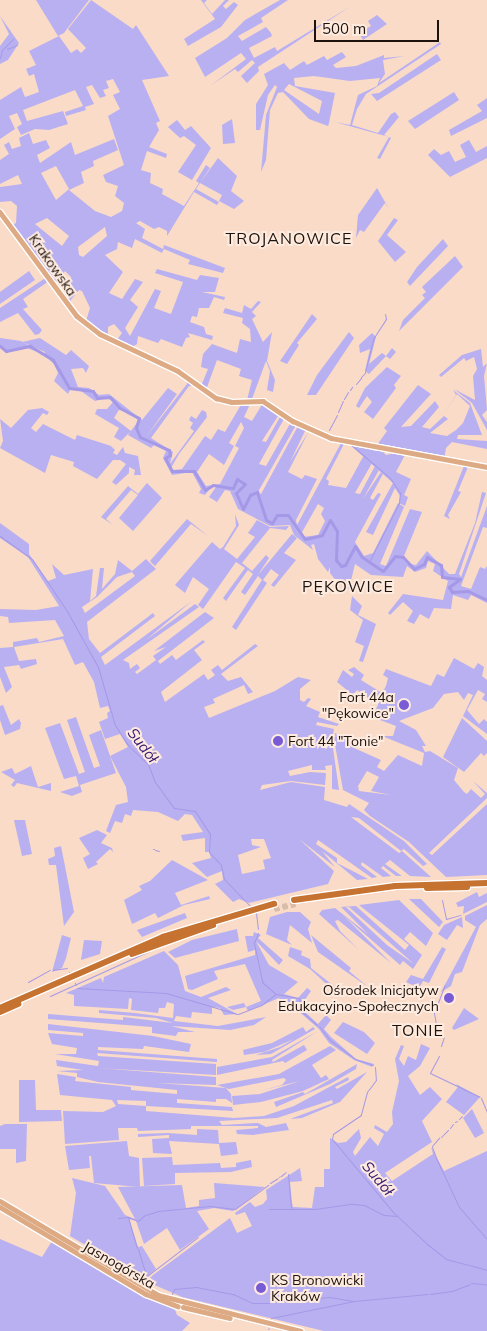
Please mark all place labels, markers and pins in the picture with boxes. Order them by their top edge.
place label: Fort 44a "Pękowice" [322,689,394,722]
marker: Fort 44a "Pękowice" [398,699,410,711]
place label: Fort 44 "Tonie" [288,733,384,749]
marker: Fort 44 "Tonie" [272,735,284,747]
place label: Ośrodek Inicjatyw Edukacyjno-Społecznych [278,982,439,1014]
marker: Ośrodek Inicjatyw Edukacyjno-Społecznych [443,992,455,1004]
place label: KS Bronowicki Kraków [271,1272,363,1304]
marker: KS Bronowicki Kraków [255,1282,267,1294]

